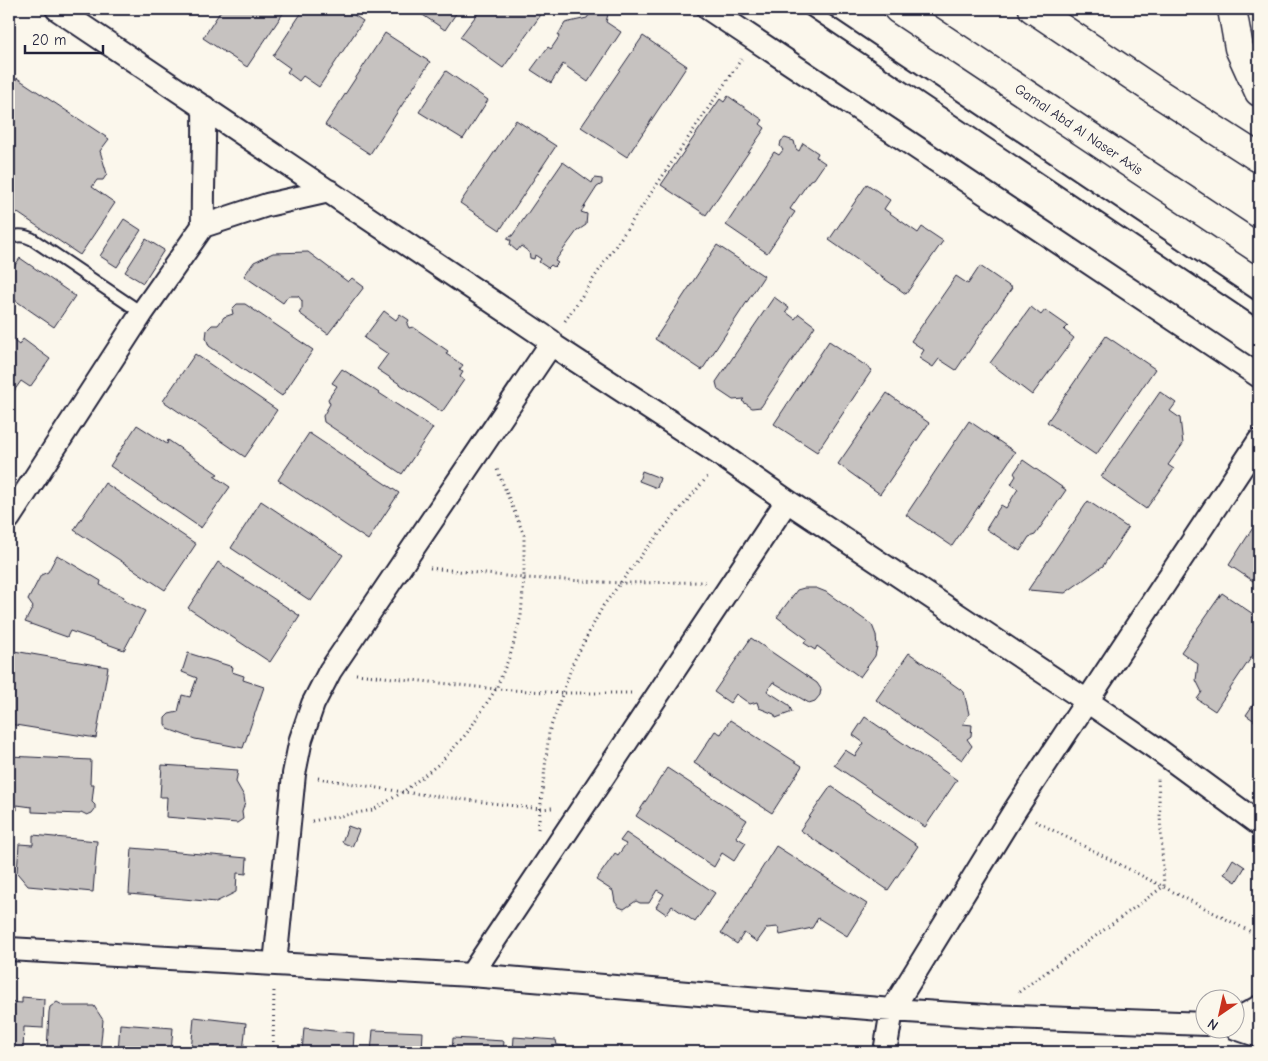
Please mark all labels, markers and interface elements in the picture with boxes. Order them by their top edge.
scale bar [25,22,102,54]
text: 20 m [32,31,66,49]
street label: Gamal Abd Al Naser Axis [1012,80,1146,179]
north arrow [1196,988,1246,1038]
text: N [1204,1015,1222,1034]

